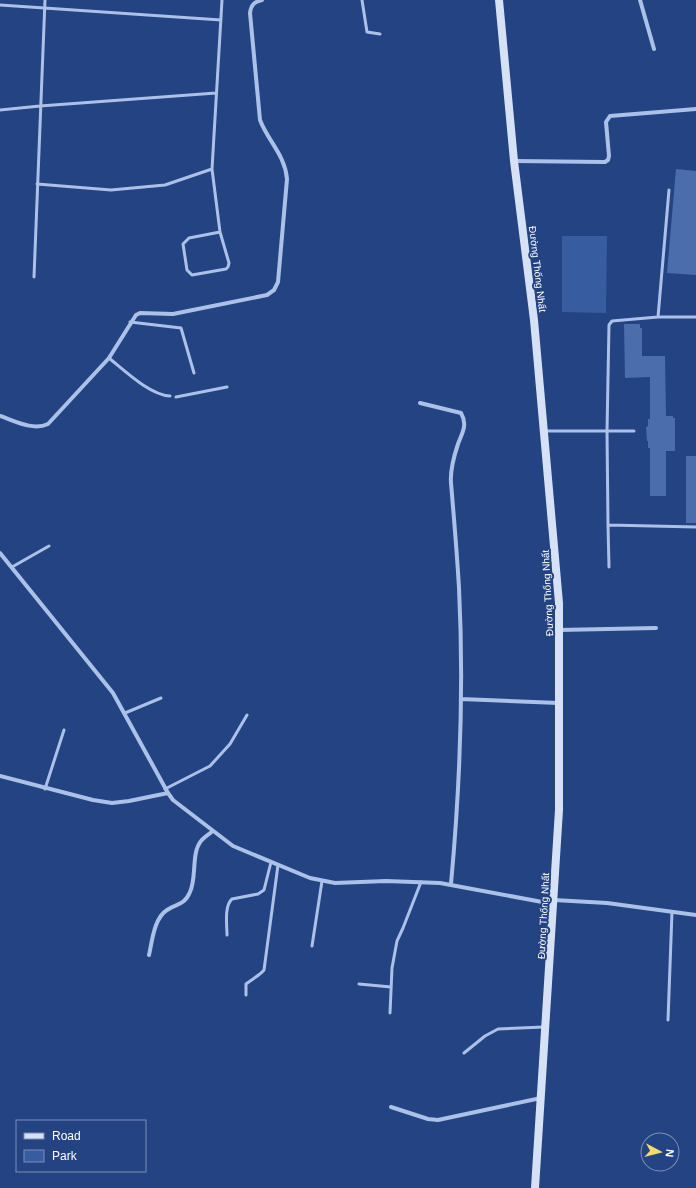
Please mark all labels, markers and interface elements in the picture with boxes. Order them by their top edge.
street label: Đường Thống Nhất [527,225,548,313]
street label: Đường Thống Nhất [540,549,555,636]
street label: Đường Thống Nhất [536,872,551,959]
legend [16,1120,146,1172]
text: Road [52,1129,81,1143]
north arrow [640,1132,680,1172]
text: Park [52,1149,78,1163]
text: N [663,1149,676,1158]

